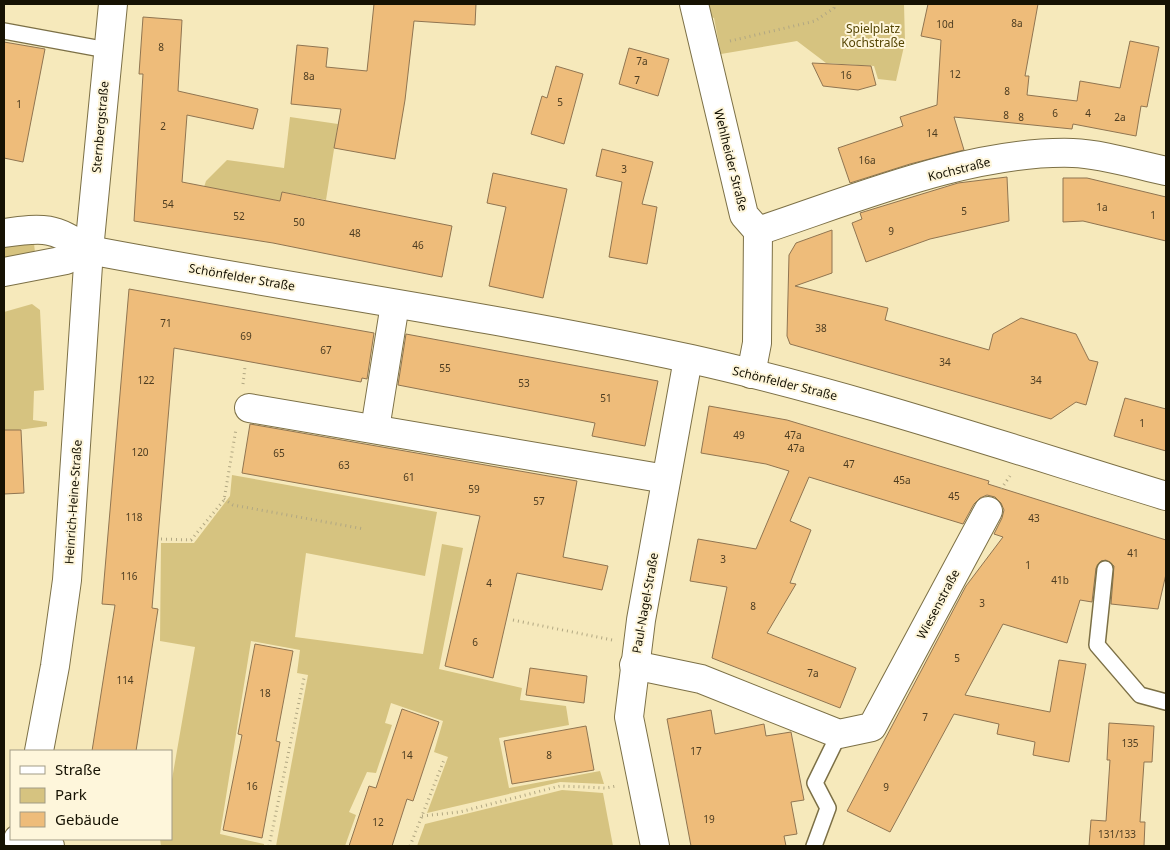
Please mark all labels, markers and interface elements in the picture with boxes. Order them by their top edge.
house number: 8a [1011,16,1023,30]
house number: 10d [936,17,954,31]
park label: Spielplatz Kochstraße [841,20,905,51]
house number: 8 [158,40,164,54]
house number: 7a [636,54,648,68]
house number: 12 [949,67,961,81]
house number: 16 [840,68,852,82]
house number: 8a [303,69,315,83]
house number: 7 [634,73,640,87]
street label: Sternbergstraße [88,80,113,174]
house number: 8 [1004,84,1010,98]
house number: 5 [557,95,563,109]
house number: 1 [16,97,22,111]
house number: 6 [1052,106,1058,120]
house number: 4 [1085,106,1091,120]
street label: Wehlheider Straße [710,107,752,213]
house number: 8 [1003,108,1009,122]
house number: 8 [1018,110,1024,124]
house number: 2a [1114,110,1126,124]
house number: 2 [160,119,166,133]
house number: 14 [926,126,938,140]
house number: 16a [858,153,876,167]
street label: Kochstraße [926,153,992,185]
house number: 3 [621,162,627,176]
house number: 54 [162,197,174,211]
house number: 1a [1096,200,1108,214]
house number: 5 [961,204,967,218]
house number: 1 [1150,208,1156,222]
house number: 52 [233,209,245,223]
house number: 50 [293,215,305,229]
house number: 9 [888,224,894,238]
house number: 48 [349,226,361,240]
house number: 46 [412,238,424,252]
street label: Schönfelder Straße [188,259,297,295]
house number: 71 [160,316,172,330]
house number: 38 [815,321,827,335]
house number: 69 [240,329,252,343]
house number: 67 [320,343,332,357]
house number: 34 [939,355,951,369]
house number: 55 [439,361,451,375]
street label: Schönfelder Straße [731,362,839,404]
house number: 122 [137,373,155,387]
house number: 34 [1030,373,1042,387]
house number: 53 [518,376,530,390]
house number: 51 [600,391,612,405]
house number: 1 [1139,416,1145,430]
house number: 49 [733,428,745,442]
house number: 47a [784,428,802,442]
street label: Heinrich-Heine-Straße [60,439,86,565]
house number: 47a [787,441,805,455]
house number: 120 [131,445,149,459]
house number: 65 [273,446,285,460]
house number: 47 [843,457,855,471]
house number: 63 [338,458,350,472]
house number: 61 [403,470,415,484]
house number: 45a [893,473,911,487]
house number: 59 [468,482,480,496]
house number: 45 [948,489,960,503]
house number: 57 [533,494,545,508]
house number: 118 [125,510,143,524]
house number: 43 [1028,511,1040,525]
house number: 41 [1127,546,1139,560]
street label: Paul-Nagel-Straße [628,551,662,655]
house number: 3 [720,552,726,566]
house number: 1 [1025,558,1031,572]
street label: Wiesenstraße [912,566,964,642]
house number: 116 [120,569,138,583]
house number: 41b [1051,573,1069,587]
house number: 4 [486,576,492,590]
house number: 3 [979,596,985,610]
house number: 8 [750,599,756,613]
house number: 6 [472,635,478,649]
house number: 5 [954,651,960,665]
house number: 7a [807,666,819,680]
house number: 114 [116,673,134,687]
house number: 18 [259,686,271,700]
house number: 7 [922,710,928,724]
house number: 135 [1121,736,1139,750]
house number: 17 [690,744,702,758]
house number: 14 [401,748,413,762]
house number: 8 [546,748,552,762]
legend [10,750,172,840]
text: Straße [55,759,101,779]
house number: 16 [246,779,258,793]
house number: 9 [883,780,889,794]
text: Park [55,784,87,804]
text: Gebäude [55,809,119,829]
house number: 19 [703,812,715,826]
house number: 12 [372,815,384,829]
house number: 131/133 [1098,827,1136,841]

